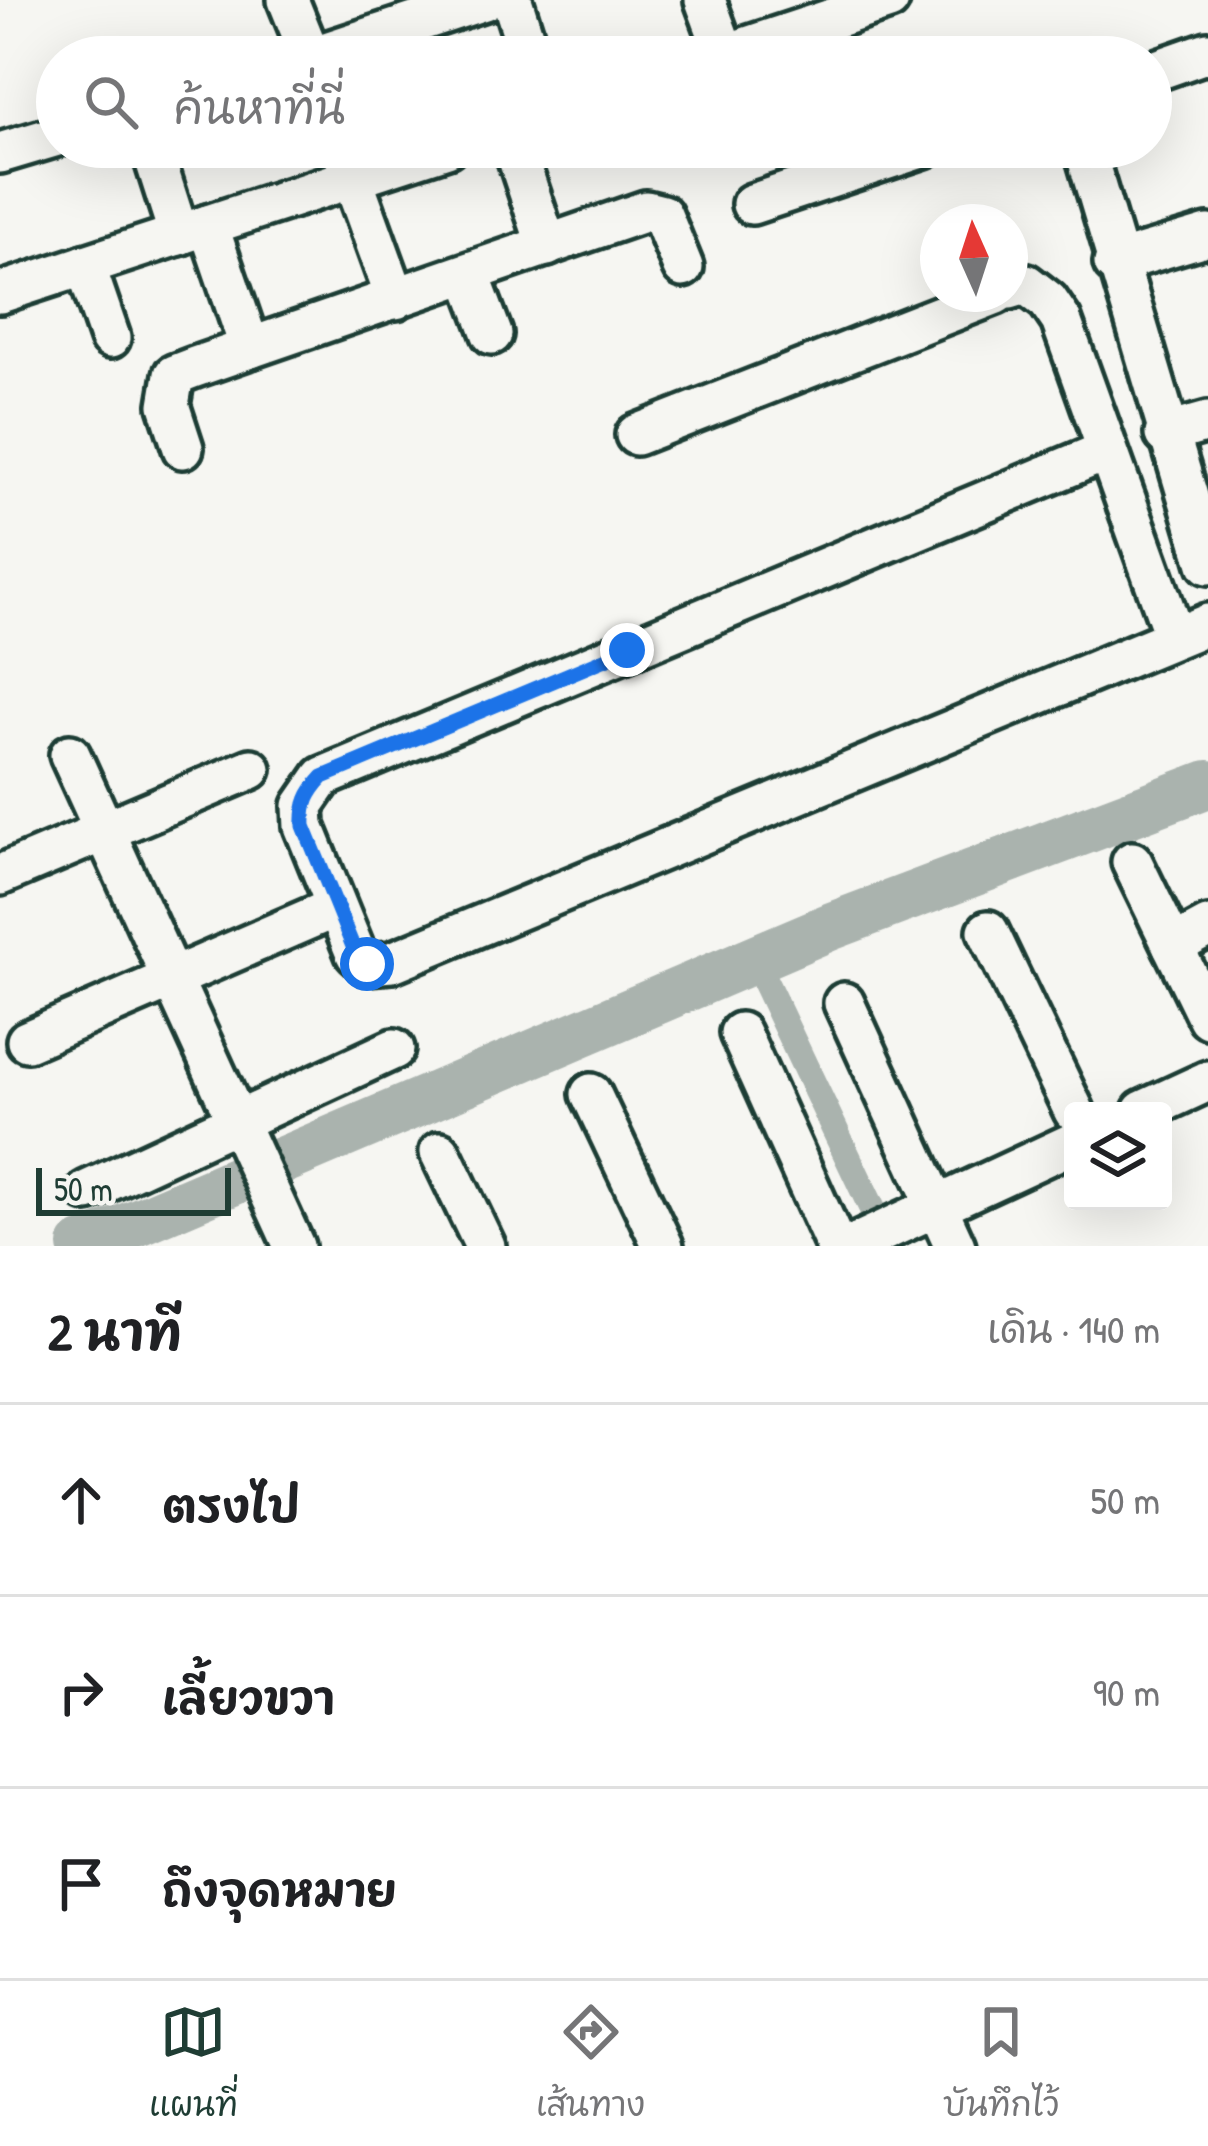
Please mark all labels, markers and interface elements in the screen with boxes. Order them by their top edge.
search box [36,36,1172,168]
icon: search [78,69,144,135]
text: ค้นหาที่นี่ [174,77,345,138]
north arrow [920,204,1028,312]
route end [600,623,654,677]
route start [340,937,394,991]
map controls [1064,1102,1172,1210]
button: layers [1064,1102,1172,1210]
scale bar [36,1162,231,1215]
text: 50 m [54,1167,113,1211]
text: 2 นาที [48,1297,182,1366]
text: เดิน · 140 m [987,1302,1160,1355]
icon: ahead [48,1467,114,1533]
text: 50 m [1091,1473,1160,1526]
text: ตรงไป [162,1475,300,1536]
icon: right [48,1659,114,1725]
text: 90 m [1093,1665,1160,1718]
text: เลี้ยวขวา [162,1667,335,1728]
icon: arrive [48,1851,114,1917]
text: ถึงจุดหมาย [162,1859,397,1920]
tab: แผนที่ [149,1999,238,2129]
tab: เส้นทาง [536,1999,645,2129]
tab: บันทึกไว้ [943,1999,1059,2129]

